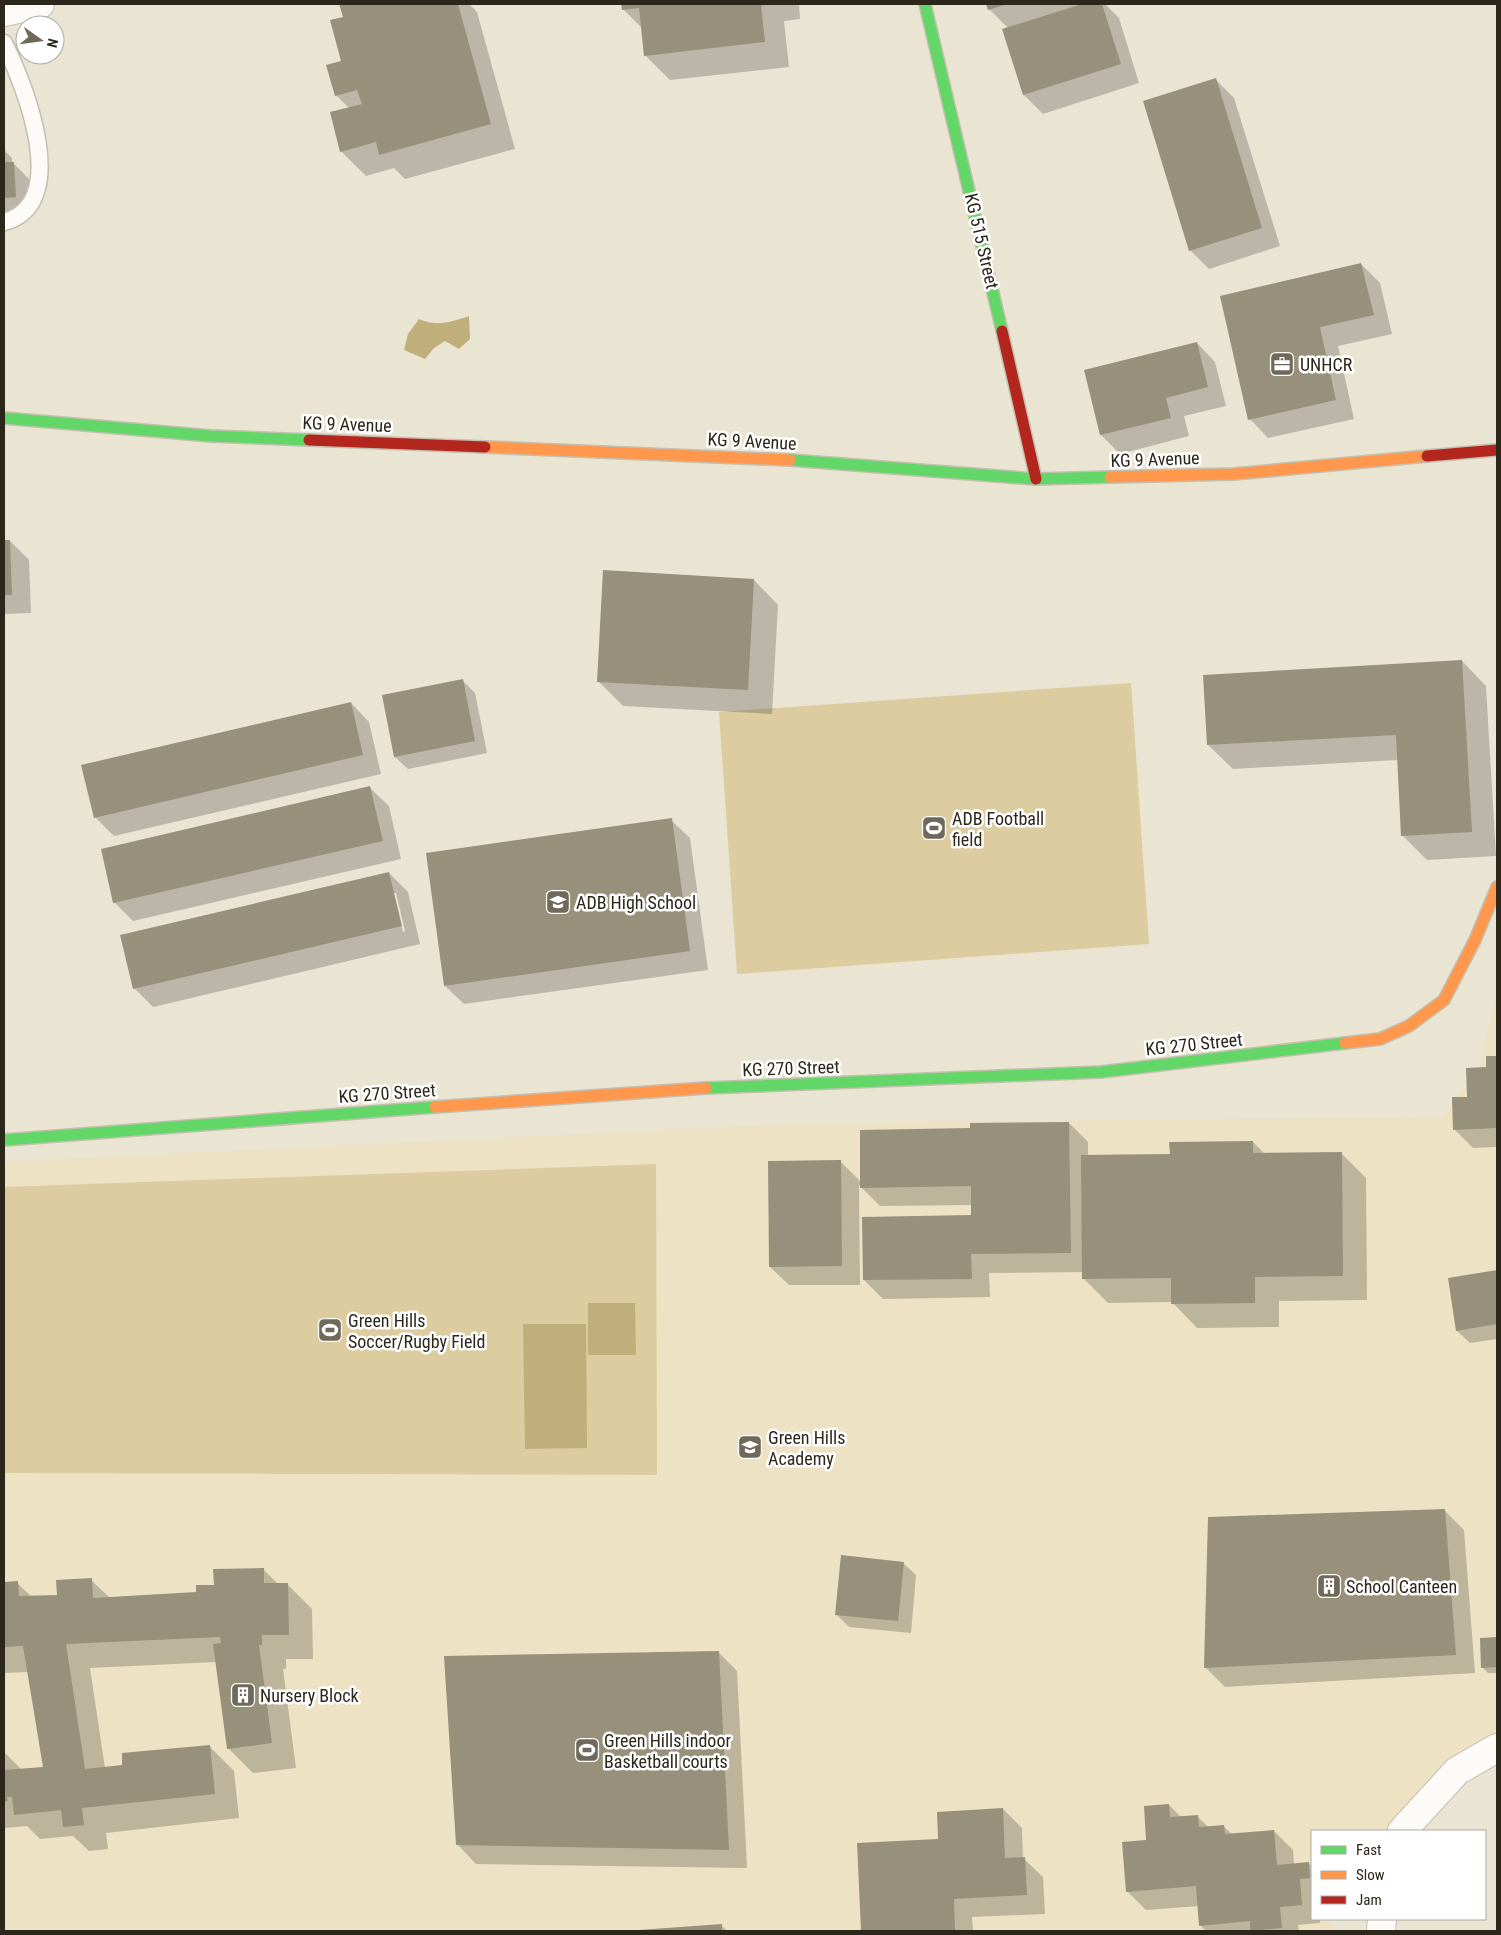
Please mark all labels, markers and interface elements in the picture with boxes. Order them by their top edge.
north arrow [15,15,65,65]
text: N [44,37,61,49]
street label: KG 515 Street [961,191,1003,291]
office icon: UNHCR [1269,351,1295,377]
place label: UNHCR [1300,354,1353,375]
street label: KG 9 Avenue [302,412,392,436]
street label: KG 9 Avenue [707,428,797,454]
street label: KG 9 Avenue [1110,447,1200,471]
place label: ADB Football field [952,808,1044,850]
sports icon: ADB Football field [921,815,947,841]
school or university icon: ADB High School [545,889,571,915]
place label: ADB High School [576,892,696,913]
street label: KG 270 Street [1145,1028,1243,1060]
street label: KG 270 Street [742,1056,840,1080]
street label: KG 270 Street [338,1079,436,1107]
place label: Green Hills Soccer/Rugby Field [348,1310,485,1352]
sports icon: Green Hills Soccer/Rugby Field [317,1317,343,1343]
place label: Green Hills Academy [768,1427,845,1469]
school or university icon: Green Hills Academy [737,1434,763,1460]
building icon: School Canteen [1316,1573,1342,1599]
place label: School Canteen [1346,1576,1457,1597]
building icon: Nursery Block [230,1682,256,1708]
place label: Nursery Block [260,1685,359,1706]
place label: Green Hills indoor Basketball courts [604,1730,731,1772]
sports icon: Green Hills indoor Basketball courts [574,1737,600,1763]
legend [1311,1830,1486,1920]
text: Fast [1356,1841,1381,1859]
text: Slow [1356,1866,1385,1884]
text: Jam [1356,1891,1382,1909]

